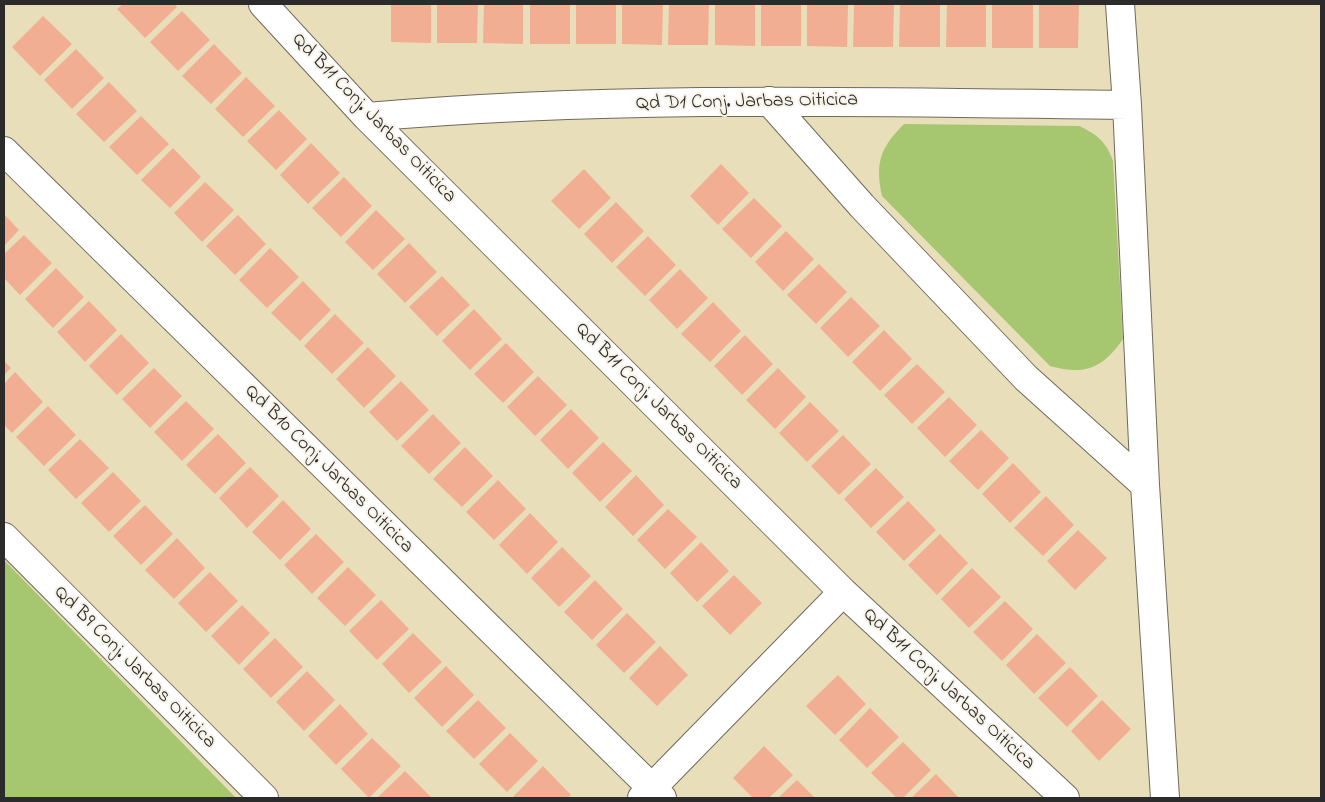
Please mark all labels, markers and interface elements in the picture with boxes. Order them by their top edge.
street label: Qd B11 Conj. Jarbas Oiticica [285,29,461,209]
street label: Qd D1 Conj. Jarbas Oiticica [636,89,858,117]
street label: Qd B11 Conj. Jarbas Oiticica [569,318,747,496]
street label: Qd B10 Conj. Jarbas Oiticica [238,380,418,560]
street label: Qd B9 Conj. Jarbas Oiticica [48,582,220,754]
street label: Qd B11 Conj. Jarbas Oiticica [857,604,1039,776]

